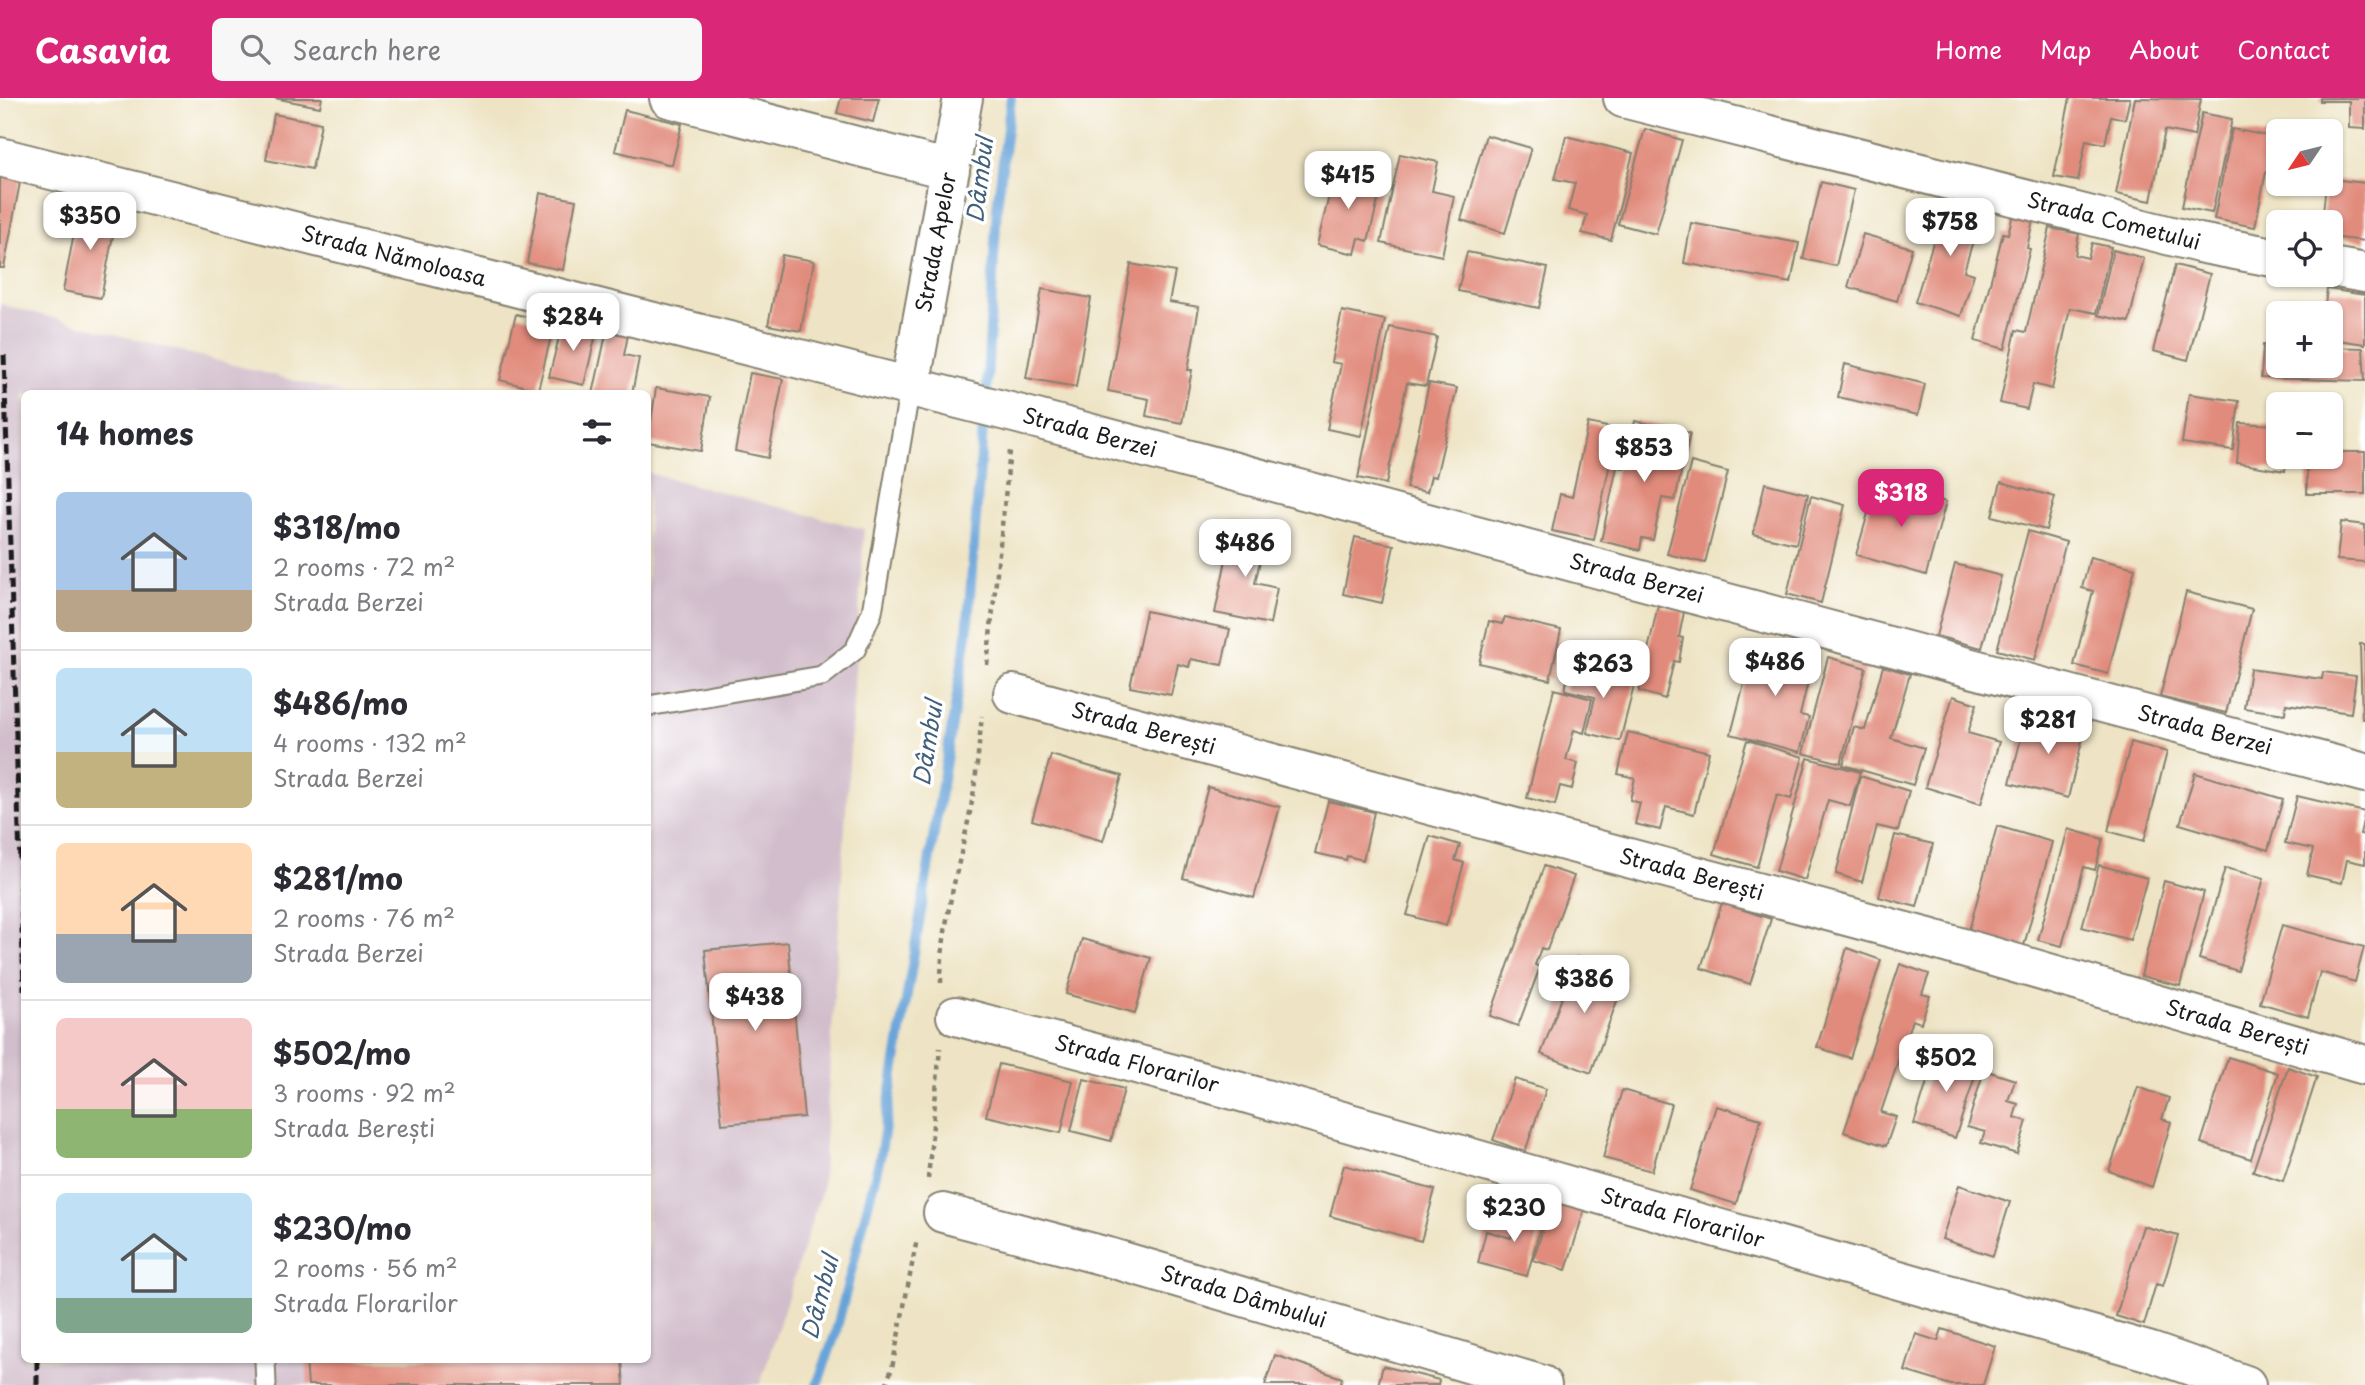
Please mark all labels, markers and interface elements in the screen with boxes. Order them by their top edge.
search box [212,18,702,81]
text: Casavia [35,24,170,74]
icon: search [236,30,274,68]
text: Search here [292,30,441,69]
text: Home [1935,31,2002,67]
text: Map [2040,31,2091,67]
text: About [2129,31,2199,67]
text: Contact [2237,31,2330,67]
north arrow [2266,119,2343,196]
map controls [2266,119,2343,469]
water label: Dâmbul [956,131,1002,225]
pin: $415 [1307,152,1389,211]
text: $415 [1321,156,1376,191]
street label: Strada Apelor [906,169,963,315]
street label: Strada Cometului [2024,182,2204,257]
pin: $350 [49,192,131,252]
text: $350 [59,197,121,232]
pin: $758 [1909,198,1991,258]
text: $758 [1922,203,1978,238]
button: locate [2266,210,2343,287]
street label: Strada Nămoloasa [298,216,491,293]
pin: $284 [532,294,614,353]
text: $284 [542,298,604,333]
button: + [2266,301,2343,378]
button: − [2266,392,2343,469]
street label: Strada Berzei [1019,398,1161,464]
text: 14 homes [56,410,194,455]
icon: filters [578,413,616,451]
pin: $853 [1603,424,1685,484]
text: $853 [1615,429,1673,464]
pin: $318 [1860,470,1942,529]
text: $318 [1874,474,1928,509]
text: $318/mo [273,504,400,549]
pin: $486 [1204,519,1286,579]
icon: home [112,520,196,604]
text: $486 [1215,524,1275,559]
street label: Strada Berzei [1566,544,1708,610]
text: 2 rooms · 72 m² [273,549,455,584]
text: Strada Berzei [273,584,424,619]
pin: $486 [1734,638,1816,698]
pin: $263 [1562,640,1644,700]
text: $486 [1745,643,1805,678]
text: $263 [1573,645,1633,680]
text: $486/mo [273,680,408,725]
street label: Strada Berești [1068,692,1220,761]
water label: Dâmbul [903,694,951,788]
street label: Strada Berzei [2134,695,2276,762]
icon: home [112,696,196,780]
pin: $281 [2007,696,2089,756]
text: $281 [2020,701,2076,736]
text: 4 rooms · 132 m² [273,725,467,760]
text: Strada Berzei [273,760,424,795]
street label: Strada Berești [1616,838,1768,907]
text: $281/mo [273,855,403,900]
icon: home [112,871,196,955]
text: 2 rooms · 76 m² [273,900,455,935]
text: Strada Berzei [273,935,424,970]
pin: $386 [1543,956,1625,1015]
text: $386 [1554,960,1614,995]
pin: $438 [714,974,796,1033]
text: $438 [725,978,785,1013]
street label: Strada Berești [2162,990,2313,1062]
street label: Strada Florarilor [1052,1025,1223,1100]
text: $502/mo [273,1030,411,1075]
pin: $502 [1905,1034,1987,1094]
text: $502 [1915,1039,1977,1074]
icon: home [112,1046,196,1130]
text: 3 rooms · 92 m² [273,1075,456,1110]
text: Strada Berești [273,1110,435,1145]
street label: Strada Florarilor [1597,1178,1769,1255]
pin: $230 [1473,1184,1555,1244]
text: $230 [1483,1189,1545,1224]
text: $230/mo [273,1205,411,1250]
icon: home [112,1221,196,1305]
water label: Dâmbul [791,1247,848,1343]
text: 2 rooms · 56 m² [273,1250,458,1285]
street label: Strada Dâmbului [1157,1255,1331,1335]
text: Strada Florarilor [273,1285,458,1320]

